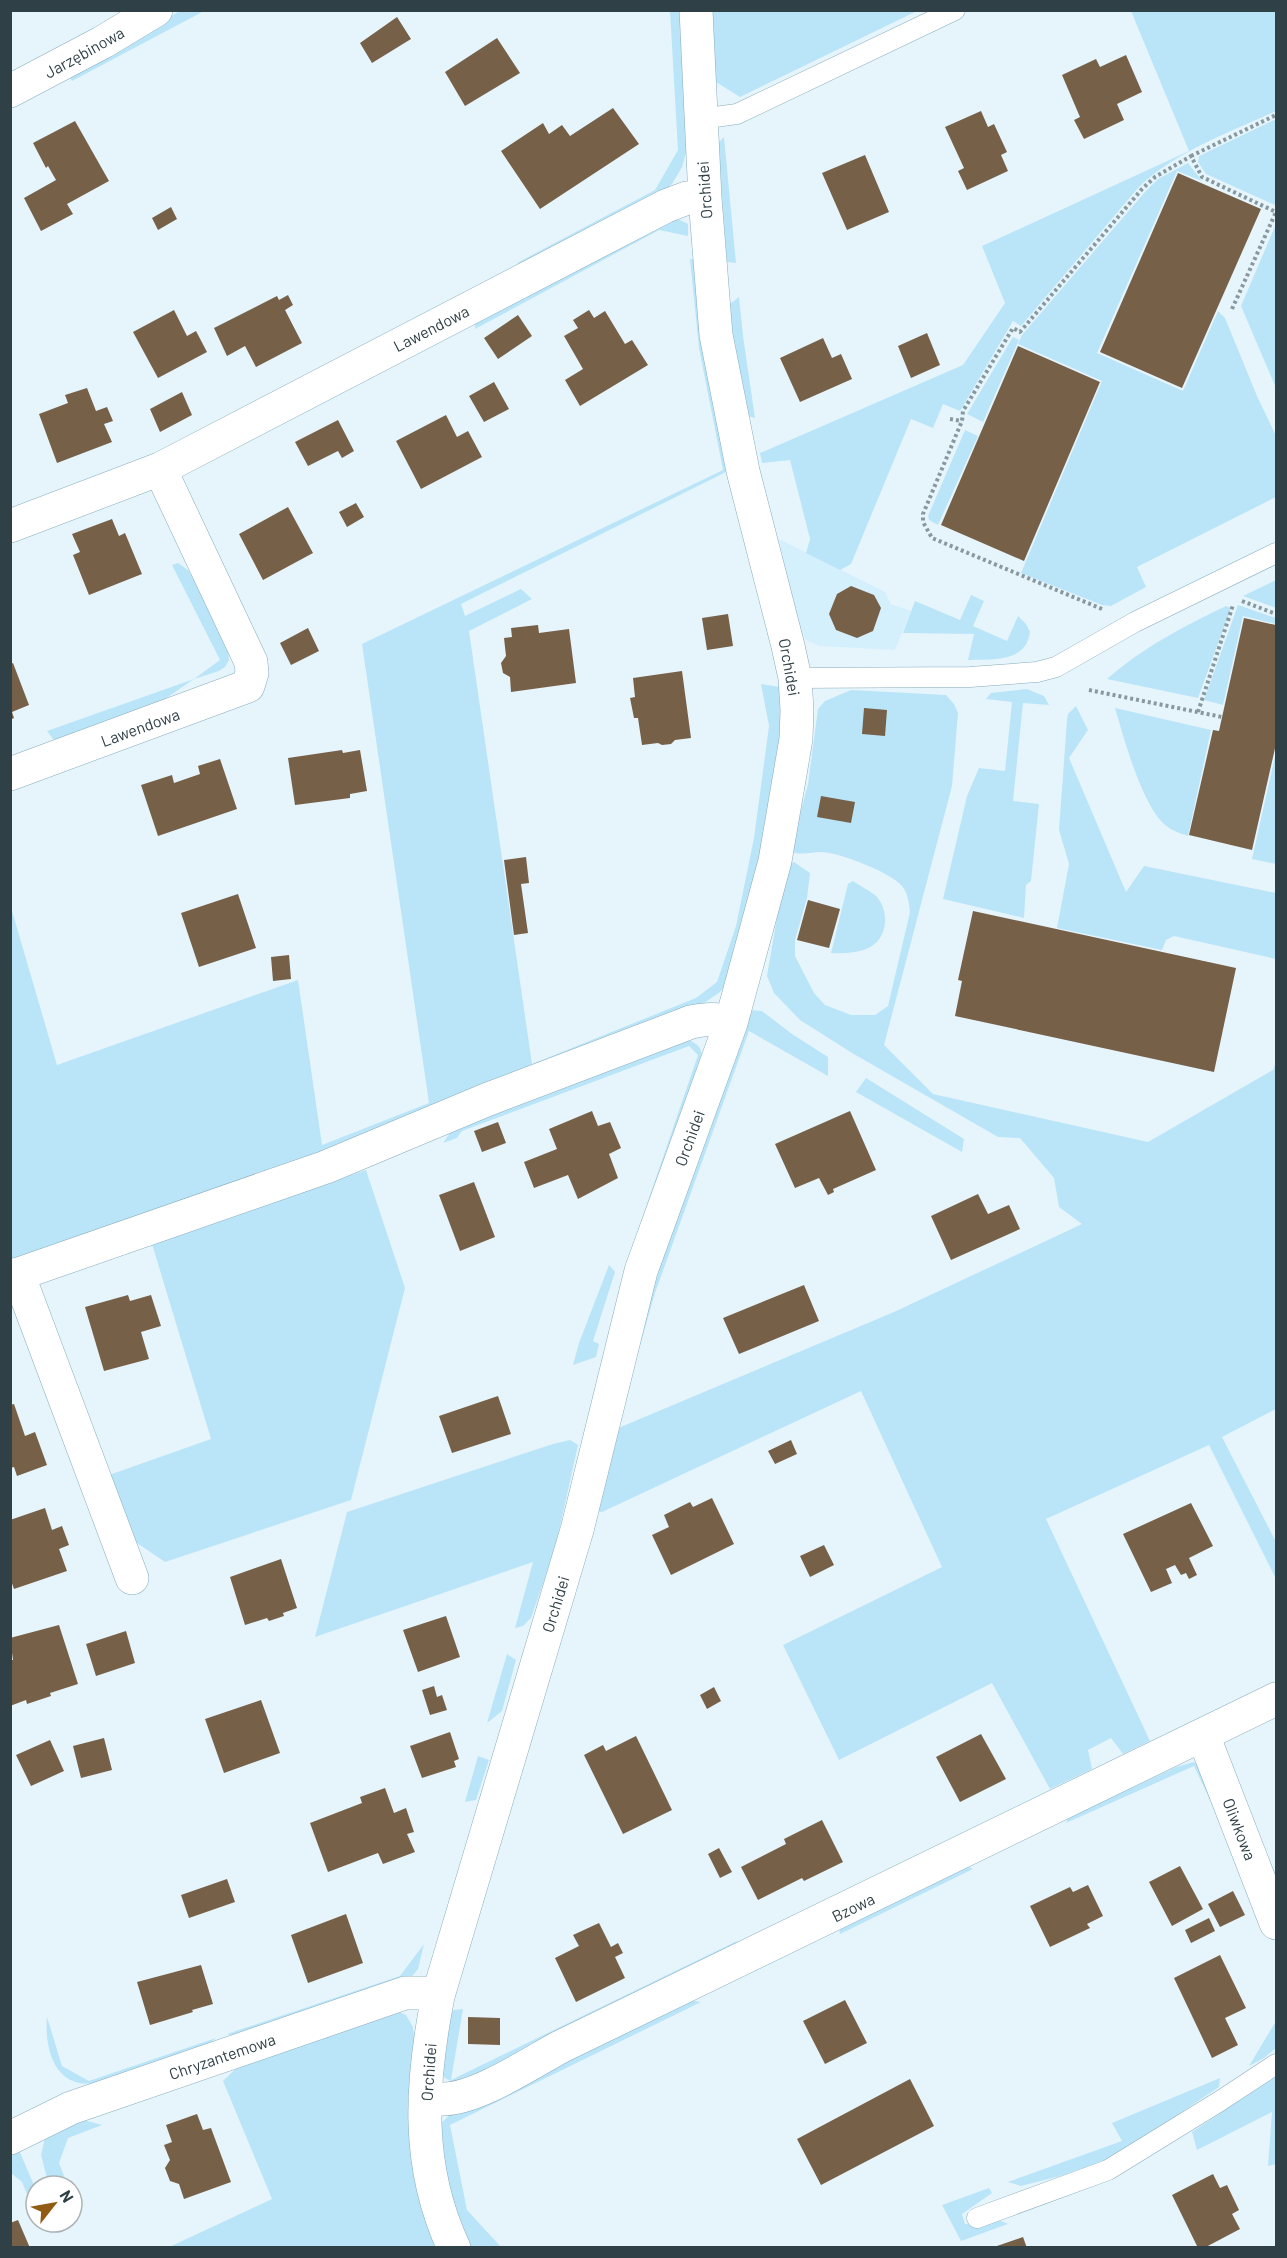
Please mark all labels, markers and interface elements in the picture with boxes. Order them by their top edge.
street label: Jarzębinowa [41,22,127,82]
street label: Orchidei [692,160,716,220]
street label: Lawendowa [390,301,472,355]
street label: Orchidei [776,637,804,697]
street label: Lawendowa [98,704,182,750]
street label: Orchidei [670,1107,708,1169]
street label: Orchidei [537,1573,573,1635]
street label: Oliwkowa [1220,1795,1260,1863]
street label: Bzowa [829,1889,877,1925]
street label: Chryzantemowa [166,2029,278,2083]
street label: Orchidei [416,2042,440,2102]
north arrow [24,2174,84,2234]
text: N [56,2187,78,2205]

